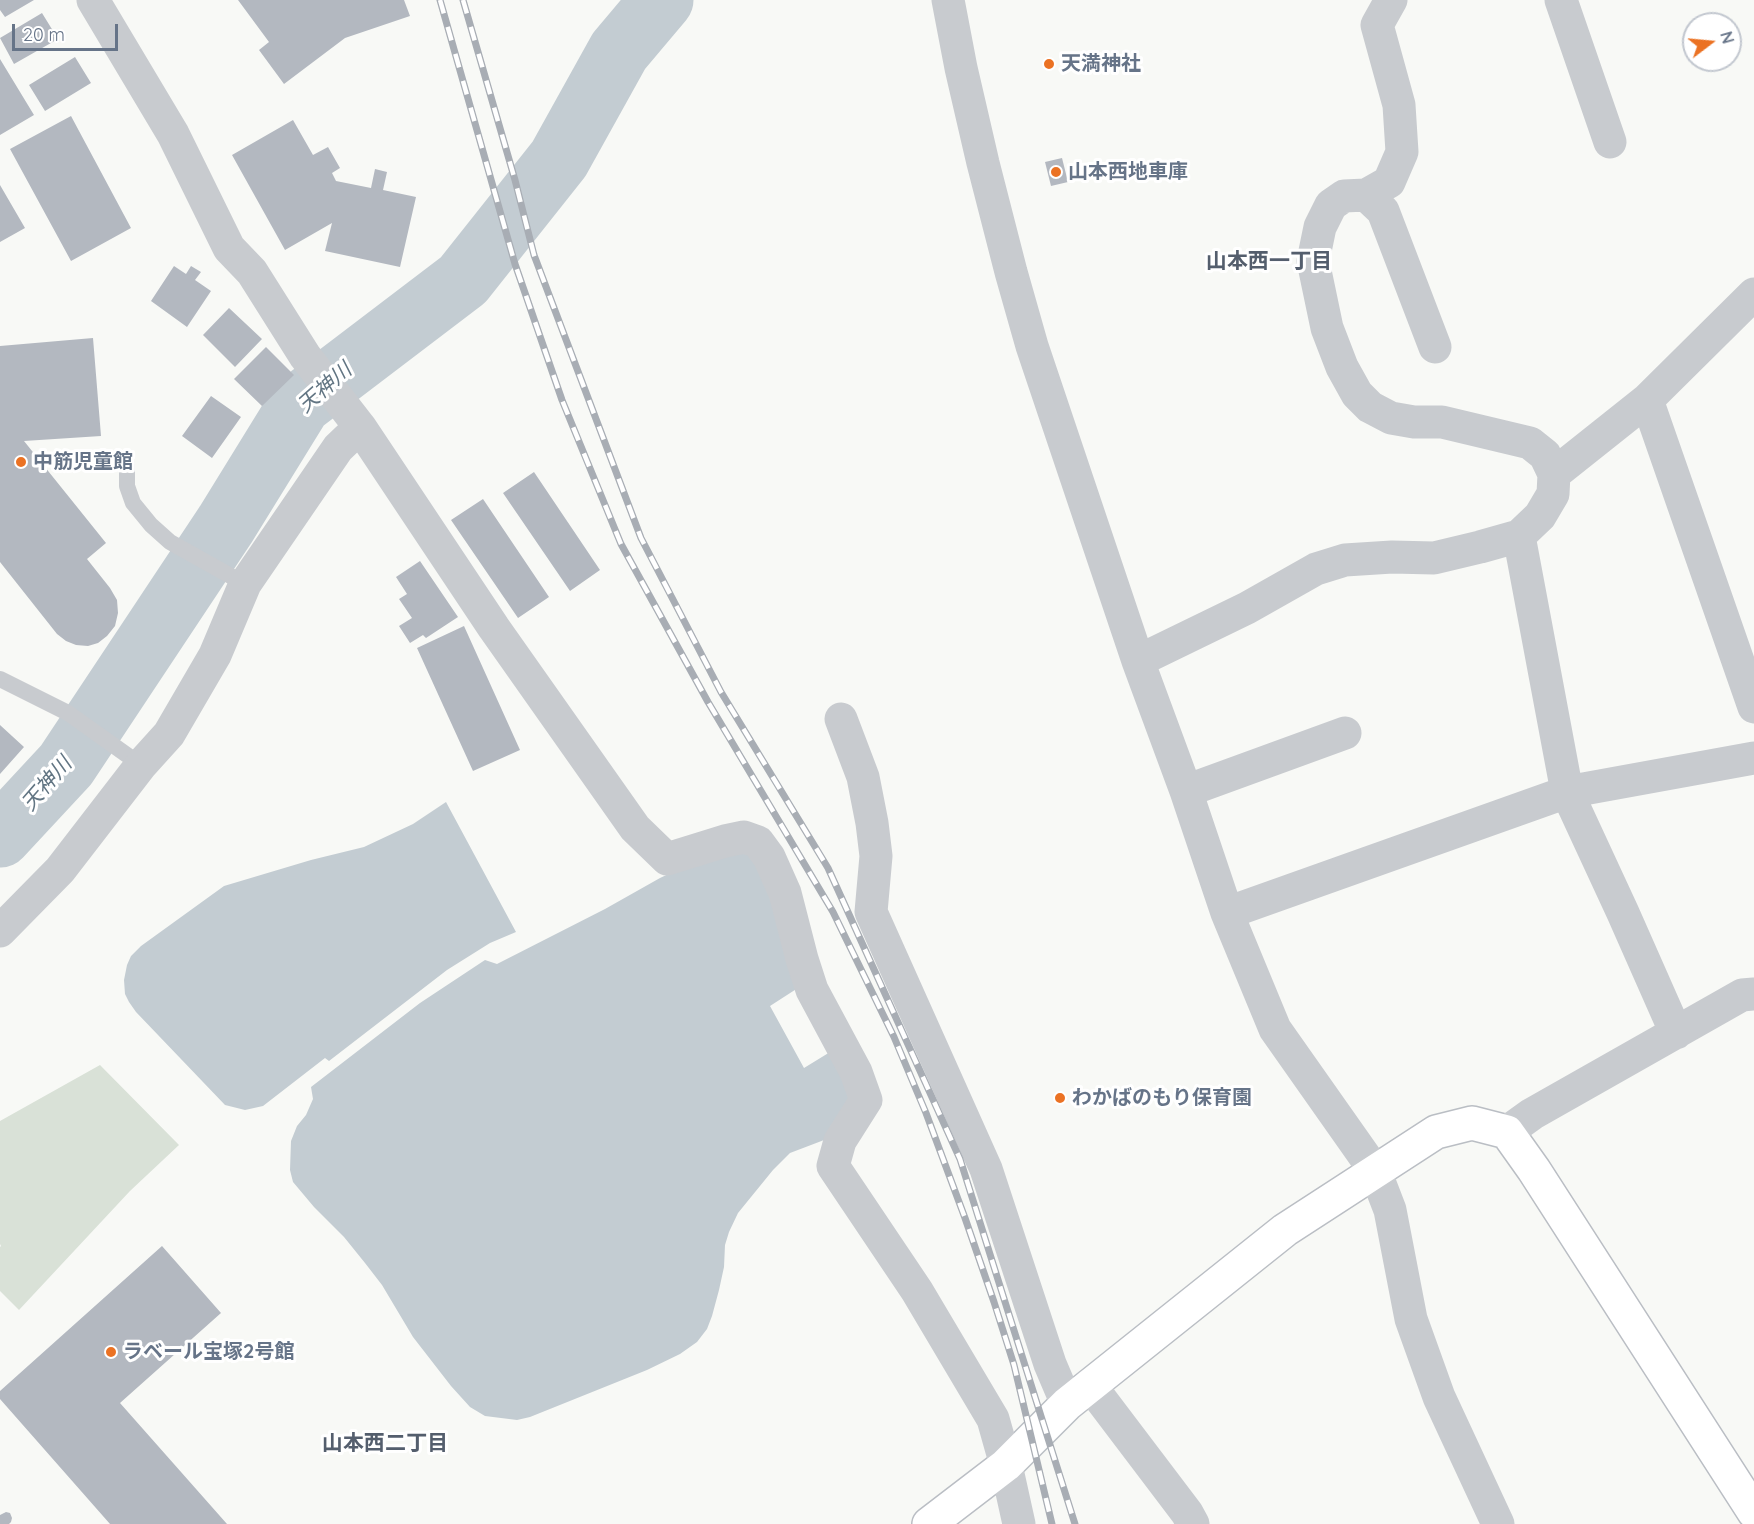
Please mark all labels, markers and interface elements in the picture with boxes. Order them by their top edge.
scale bar [15,12,122,50]
north arrow [1682,12,1742,72]
text: 20 m [23,23,65,46]
text: N [1716,29,1739,46]
place label: 天満神社 [1061,52,1141,76]
marker: 天満神社 [1042,57,1056,71]
place label: 山本西地車庫 [1068,160,1188,184]
marker: 山本西地車庫 [1049,165,1063,179]
district label: 山本西一丁目 [1206,249,1332,275]
water label: 天神川 [293,358,357,418]
place label: 中筋児童館 [33,450,133,474]
marker: 中筋児童館 [14,455,28,469]
water label: 天神川 [17,752,77,816]
place label: わかばのもり保育園 [1072,1086,1252,1110]
marker: わかばのもり保育園 [1053,1091,1067,1105]
place label: ラベール宝塚2号館 [123,1340,294,1364]
marker: ラベール宝塚2号館 [104,1345,118,1359]
district label: 山本西二丁目 [322,1431,448,1457]

